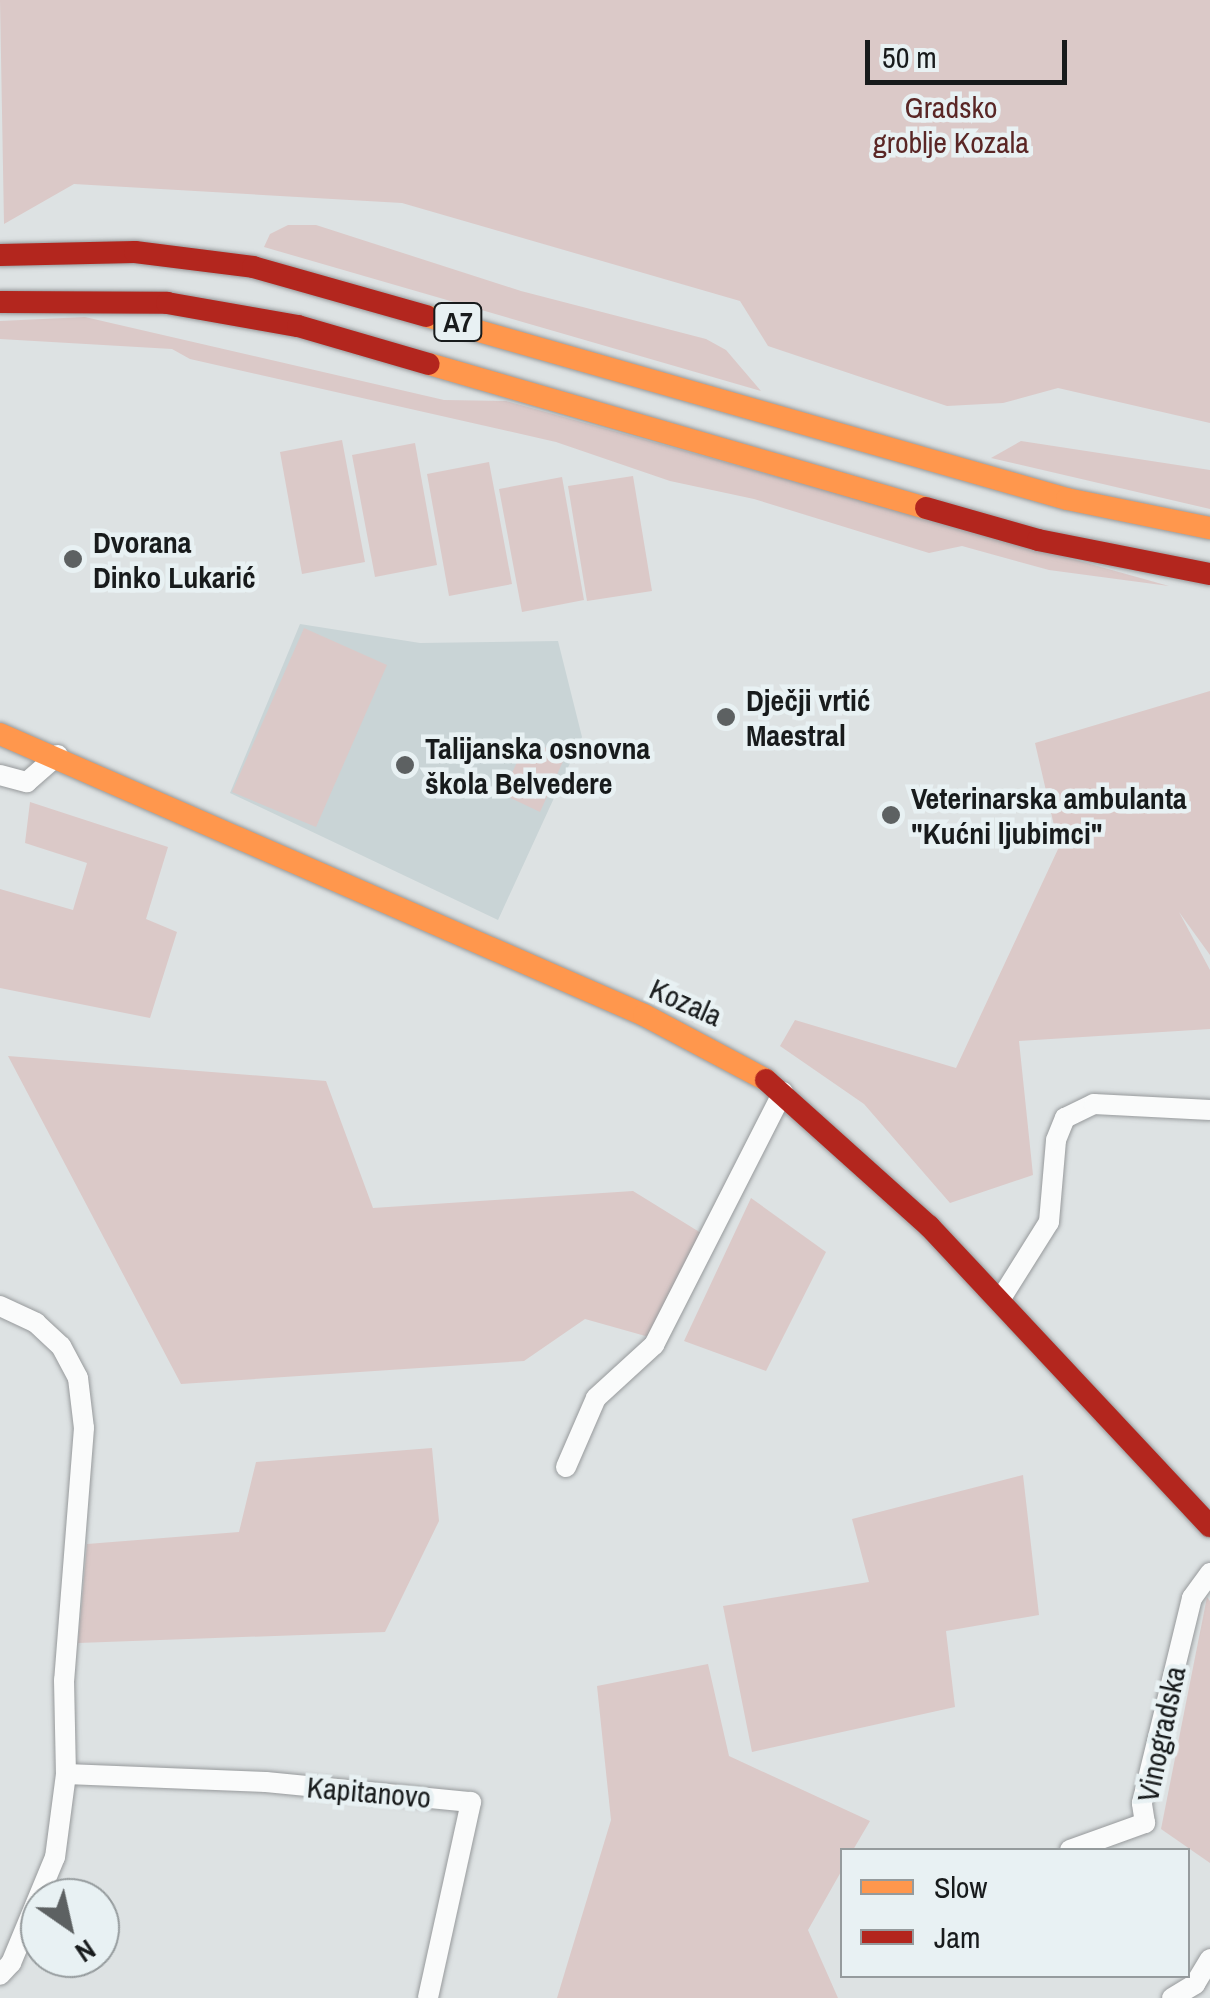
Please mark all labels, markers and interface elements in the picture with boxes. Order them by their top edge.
scale bar [870,20,1072,82]
text: 50 m [882,37,937,77]
park label: Gradsko groblje Kozala [873,89,1029,160]
road number: A7 [433,299,483,345]
place label: Dvorana Dinko Lukarić [93,524,256,594]
marker: Dvorana Dinko Lukarić [62,548,84,570]
place label: Dječji vrtić Maestral [746,682,870,752]
marker: Dječji vrtić Maestral [715,706,737,728]
place label: Talijanska osnovna škola Belvedere [425,730,650,800]
marker: Talijanska osnovna škola Belvedere [394,754,416,776]
place label: Veterinarska ambulanta "Kućni ljubimci" [911,780,1187,850]
marker: Veterinarska ambulanta "Kućni ljubimci" [880,804,902,826]
street label: Kozala [644,970,728,1034]
street label: Vinogradska [1129,1663,1193,1805]
street label: Kapitanovo [305,1769,433,1815]
legend [840,1848,1190,1978]
text: Slow [934,1867,987,1907]
north arrow [20,1878,120,1978]
text: Jam [934,1917,980,1957]
text: N [68,1931,103,1972]

